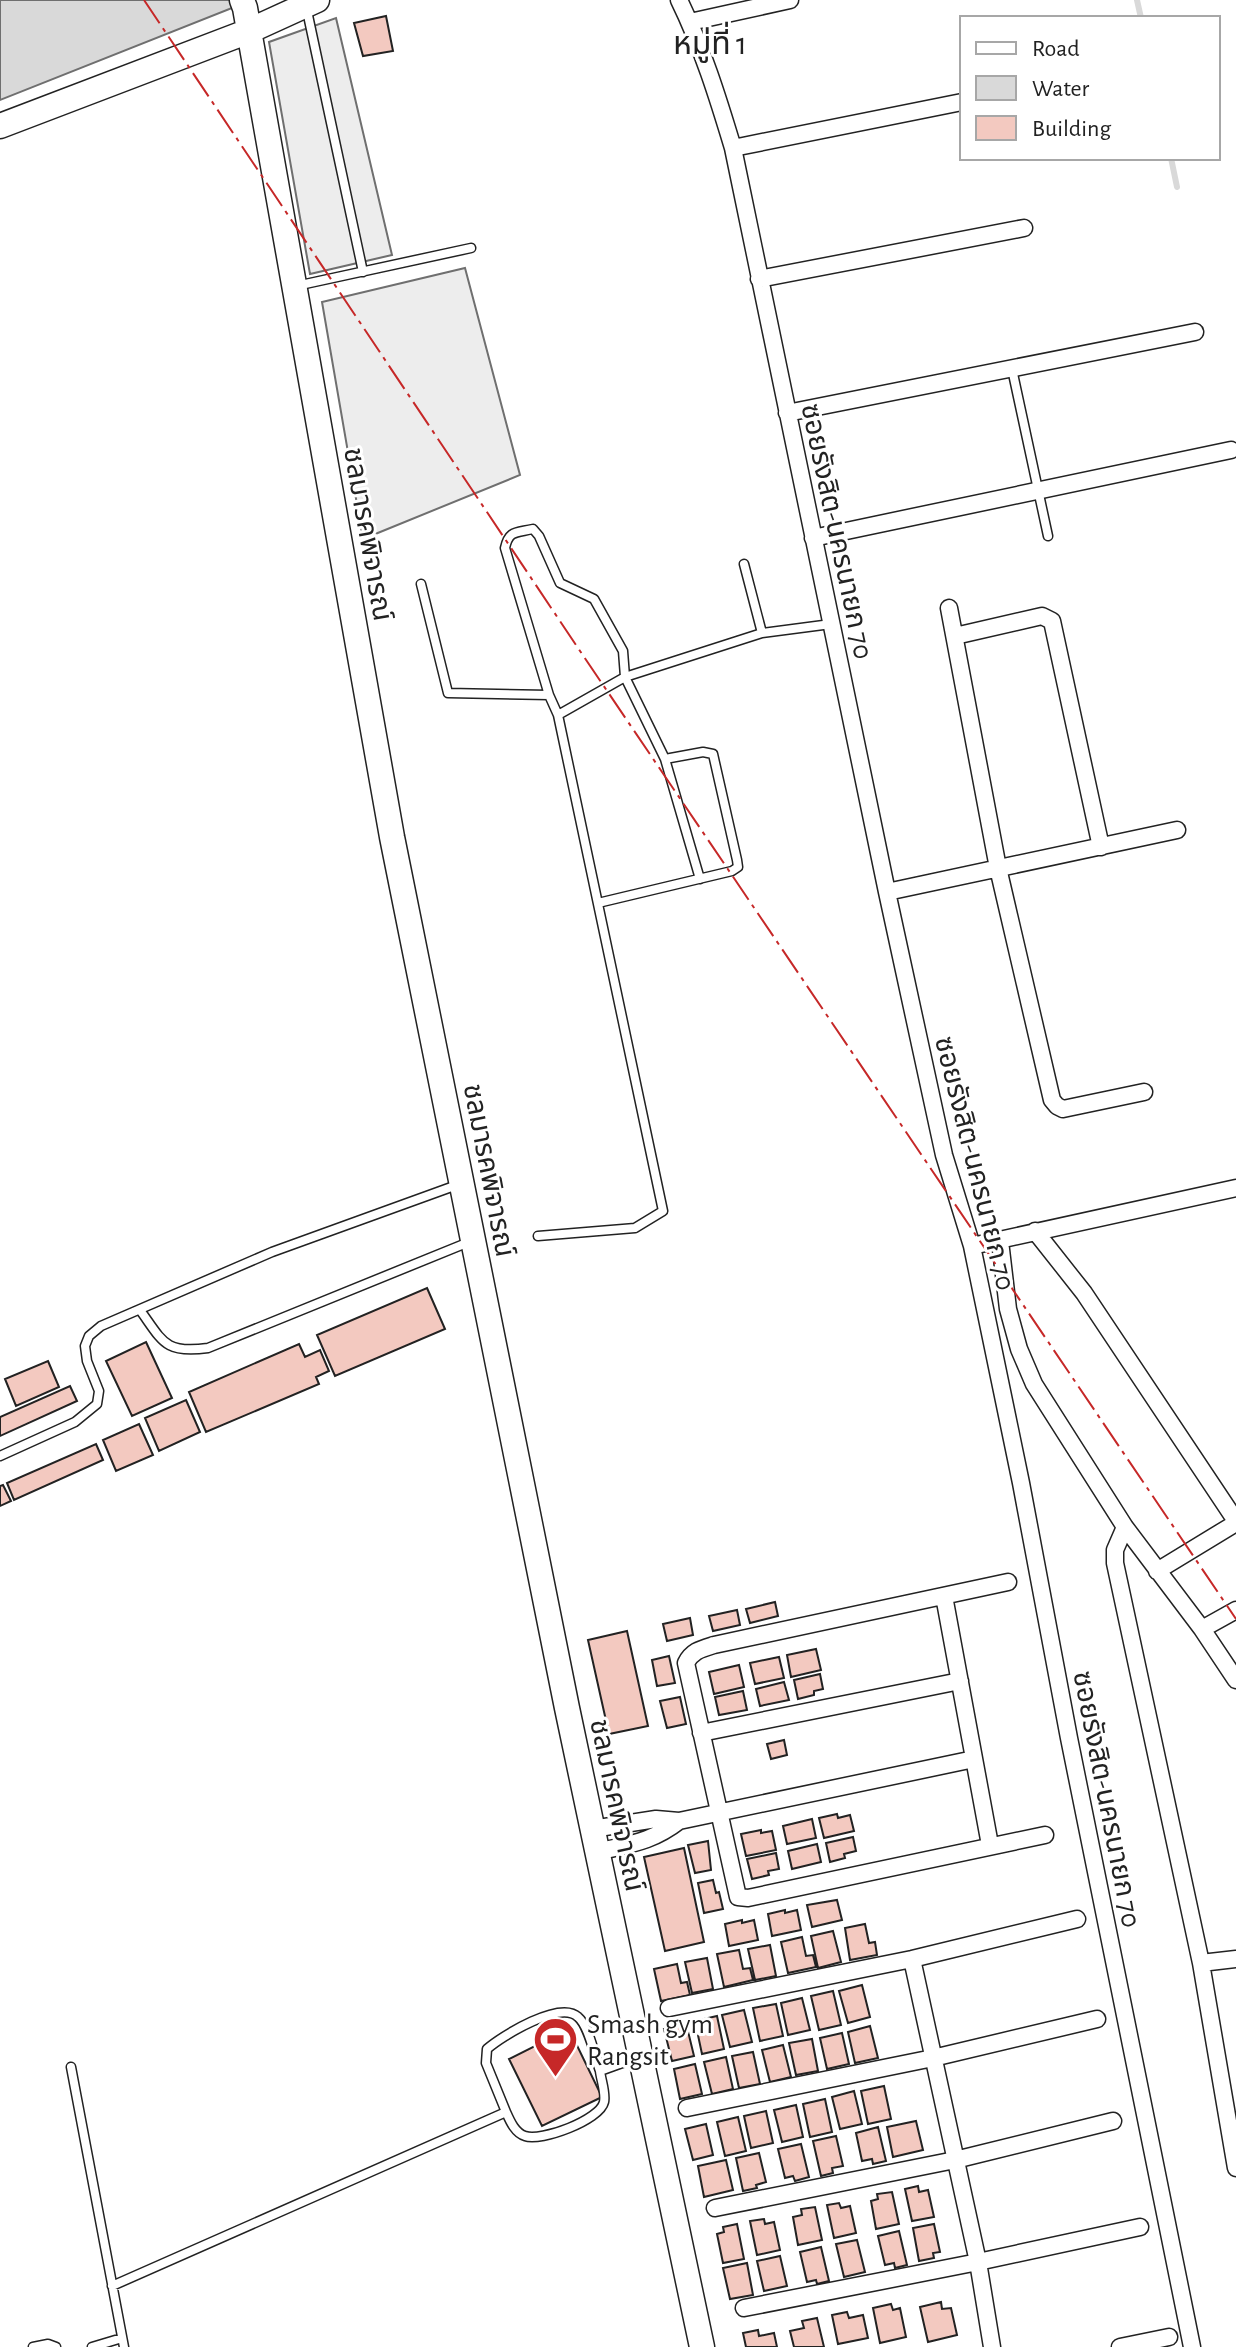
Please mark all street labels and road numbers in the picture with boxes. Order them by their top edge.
street label: ซอยรังสิต-นครนายก 70 [795,401,878,662]
street label: ชลมารคพิจารณ์ [338,445,396,623]
street label: ซอยรังสิต-นครนายก 70 [929,1033,1020,1293]
street label: ชลมารคพิจารณ์ [458,1081,519,1259]
street label: ซอยรังสิต-นครนายก 70 [1067,1669,1146,1930]
street label: ชลมารคพิจารณ์ [584,1717,648,1894]

